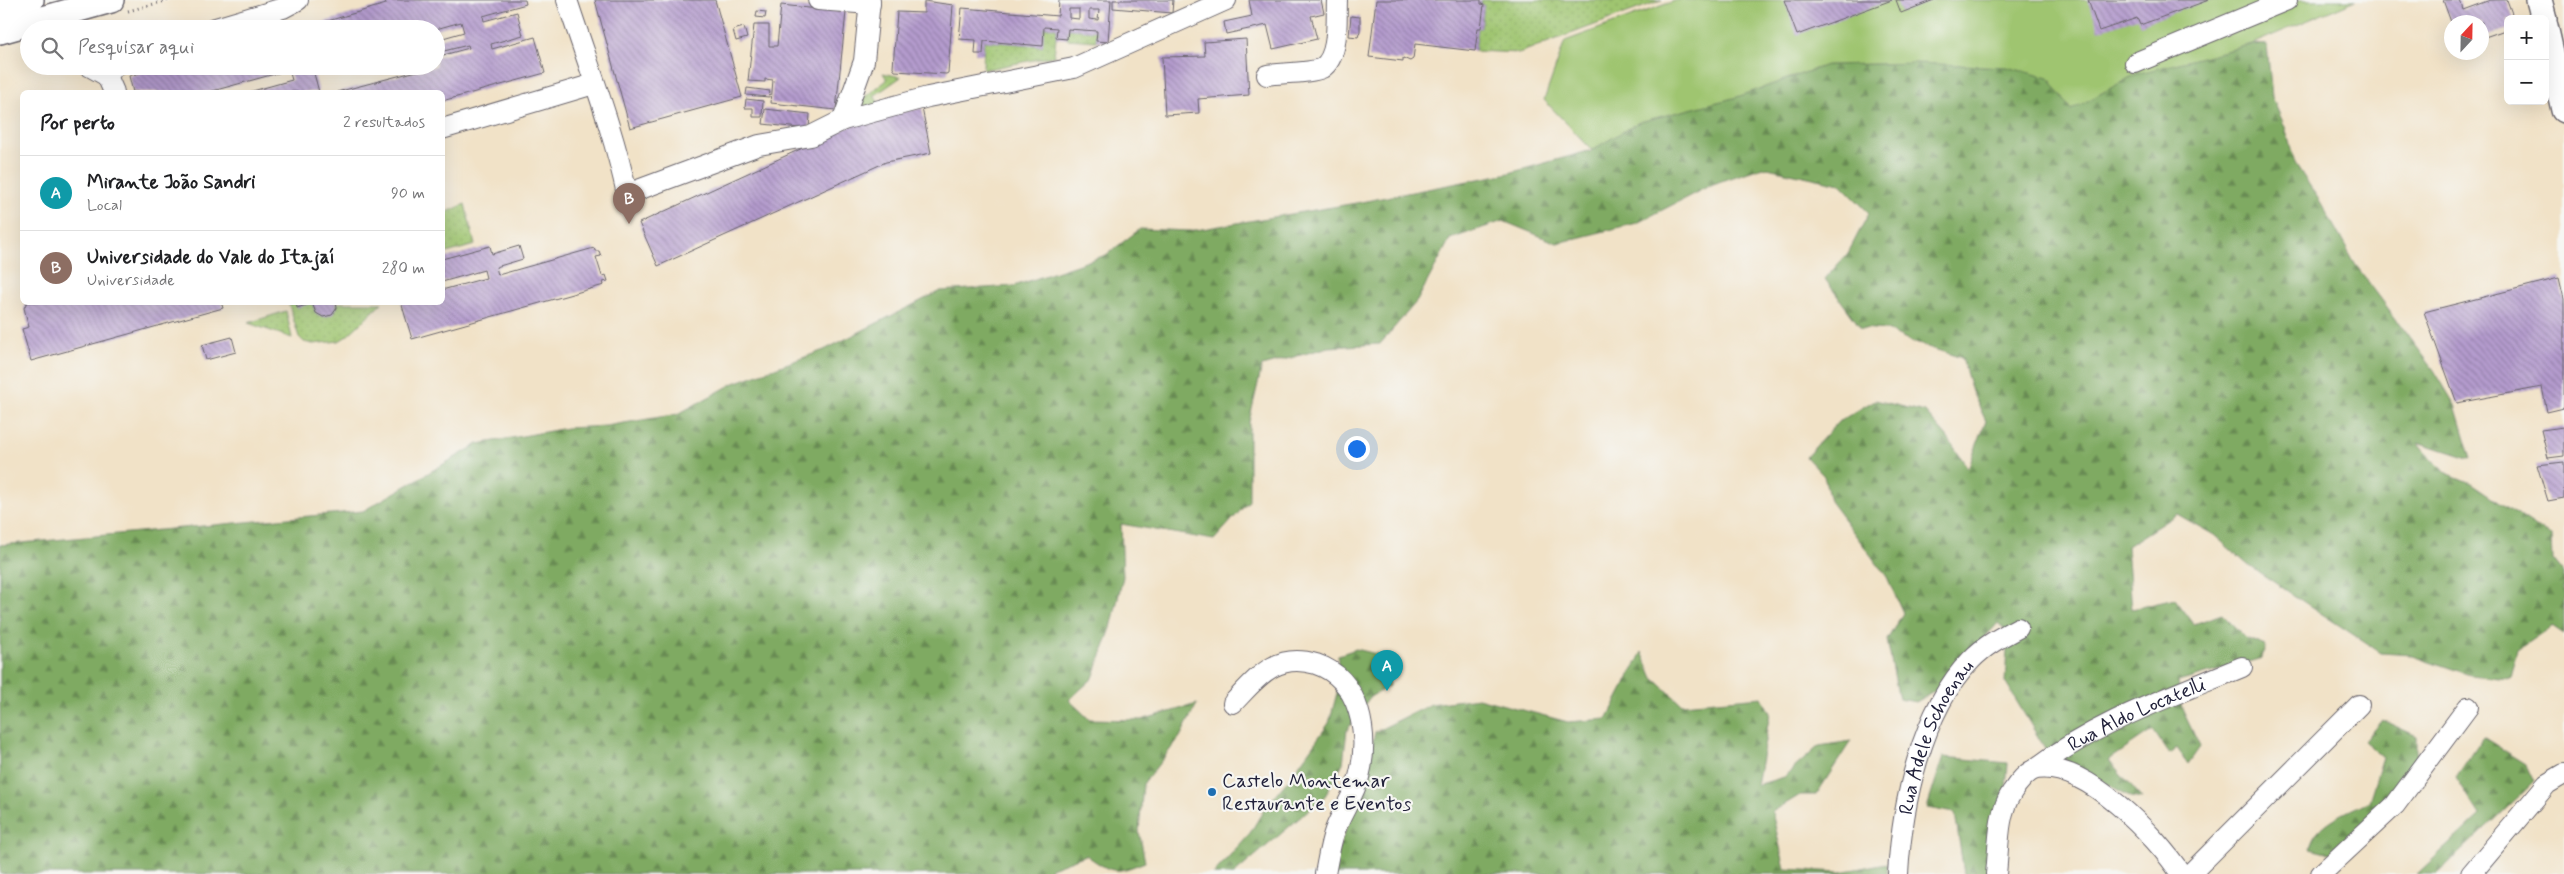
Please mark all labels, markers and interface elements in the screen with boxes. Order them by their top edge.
north arrow [2444,15,2489,60]
map controls [2504,15,2549,105]
button: + [2504,15,2549,60]
search box [20,20,445,75]
icon: search [38,34,66,62]
text: Pesquisar aqui [78,35,194,60]
button: − [2504,60,2549,105]
text: Por perto [40,109,115,137]
text: 2 resultados [343,112,425,133]
text: Mirante João Sandri [87,170,255,195]
text: A [51,183,61,204]
text: 90 m [391,183,425,204]
pin: B [613,183,645,224]
text: Local [87,195,122,216]
text: Universidade do Vale do Itajaí [87,245,335,270]
text: B [51,258,61,279]
text: 280 m [382,258,425,279]
text: Universidade [87,270,175,291]
your location [1344,436,1370,462]
pin: A [1371,650,1403,691]
street label: Rua Adele Schoenau [1893,654,1980,817]
street label: Rua Aldo Locatelli [2063,671,2210,759]
place label: Castelo Montemar Restaurante e Eventos [1222,768,1411,818]
marker: Castelo Montemar Restaurante e Eventos [1206,786,1218,798]

